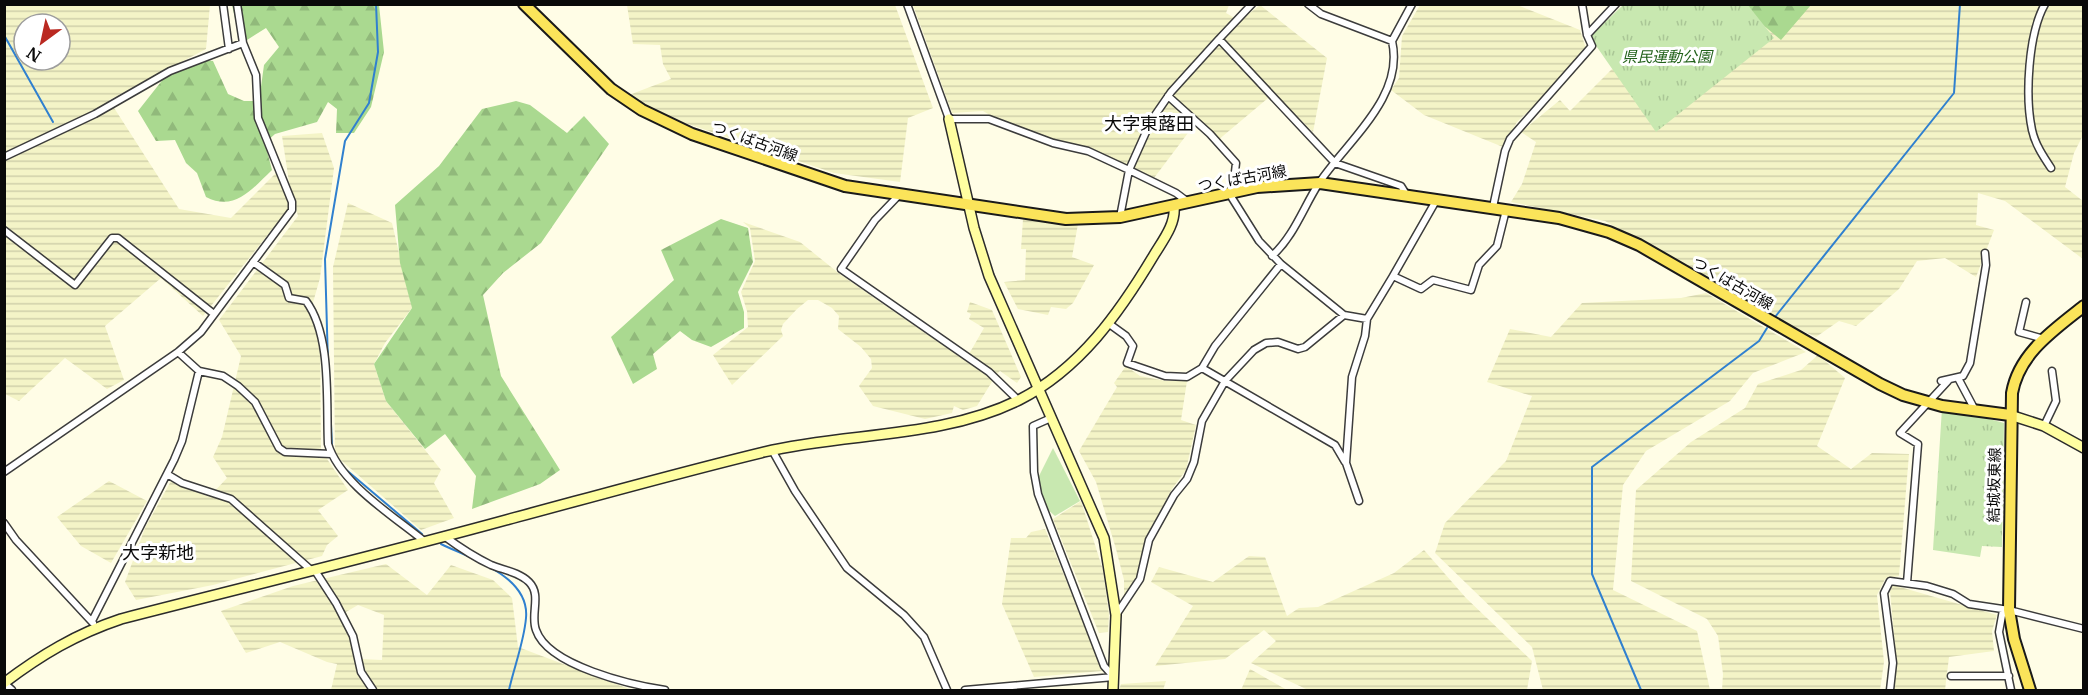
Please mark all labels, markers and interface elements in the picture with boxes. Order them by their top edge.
north arrow [12,12,72,72]
text: N [23,43,45,66]
park label: 県民運動公園 [1622,47,1714,66]
district label: 大字東蕗田 [1104,112,1194,135]
street label: つくば古河線 [709,117,801,165]
street label: つくば古河線 [1196,161,1288,195]
street label: つくば古河線 [1689,252,1777,314]
street label: 結城坂東線 [1984,447,2004,523]
district label: 大字新地 [122,541,194,564]

